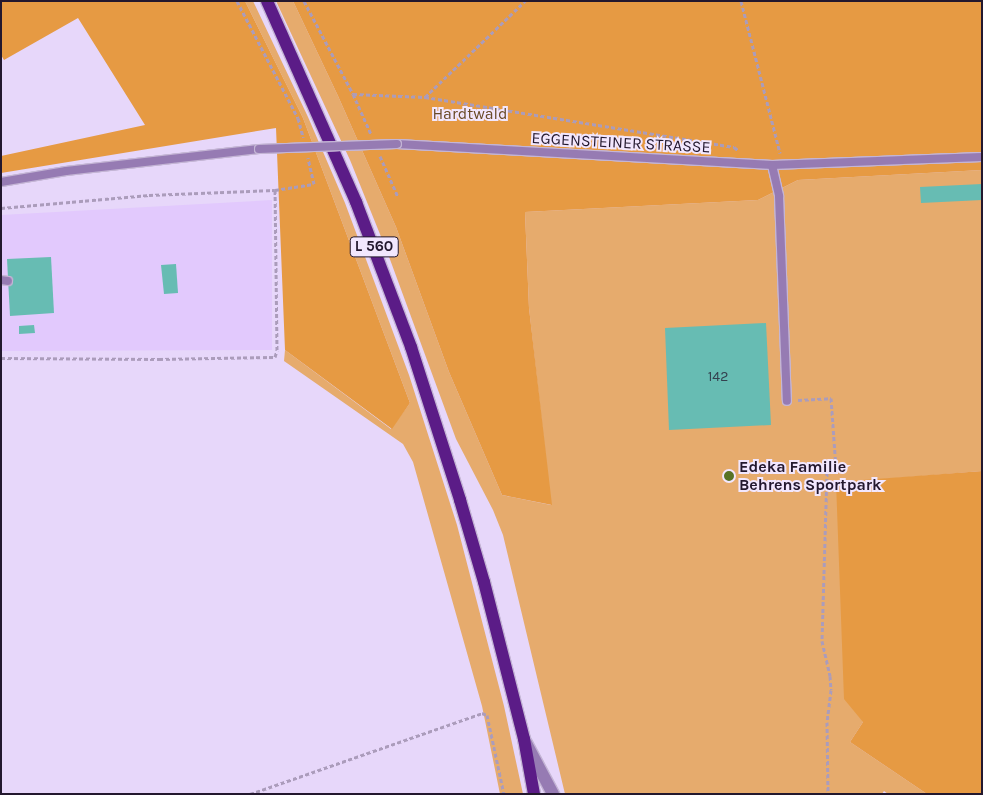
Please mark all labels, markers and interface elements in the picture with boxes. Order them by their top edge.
park label: Hardtwald [432,104,508,124]
street label: EGGENSTEINER STRASSE [531,129,711,157]
road number: L 560 [349,234,399,260]
house number: 142 [708,369,728,385]
place label: Edeka Familie Behrens Sportpark [739,457,882,495]
marker: Edeka Familie Behrens Sportpark [723,470,735,482]

